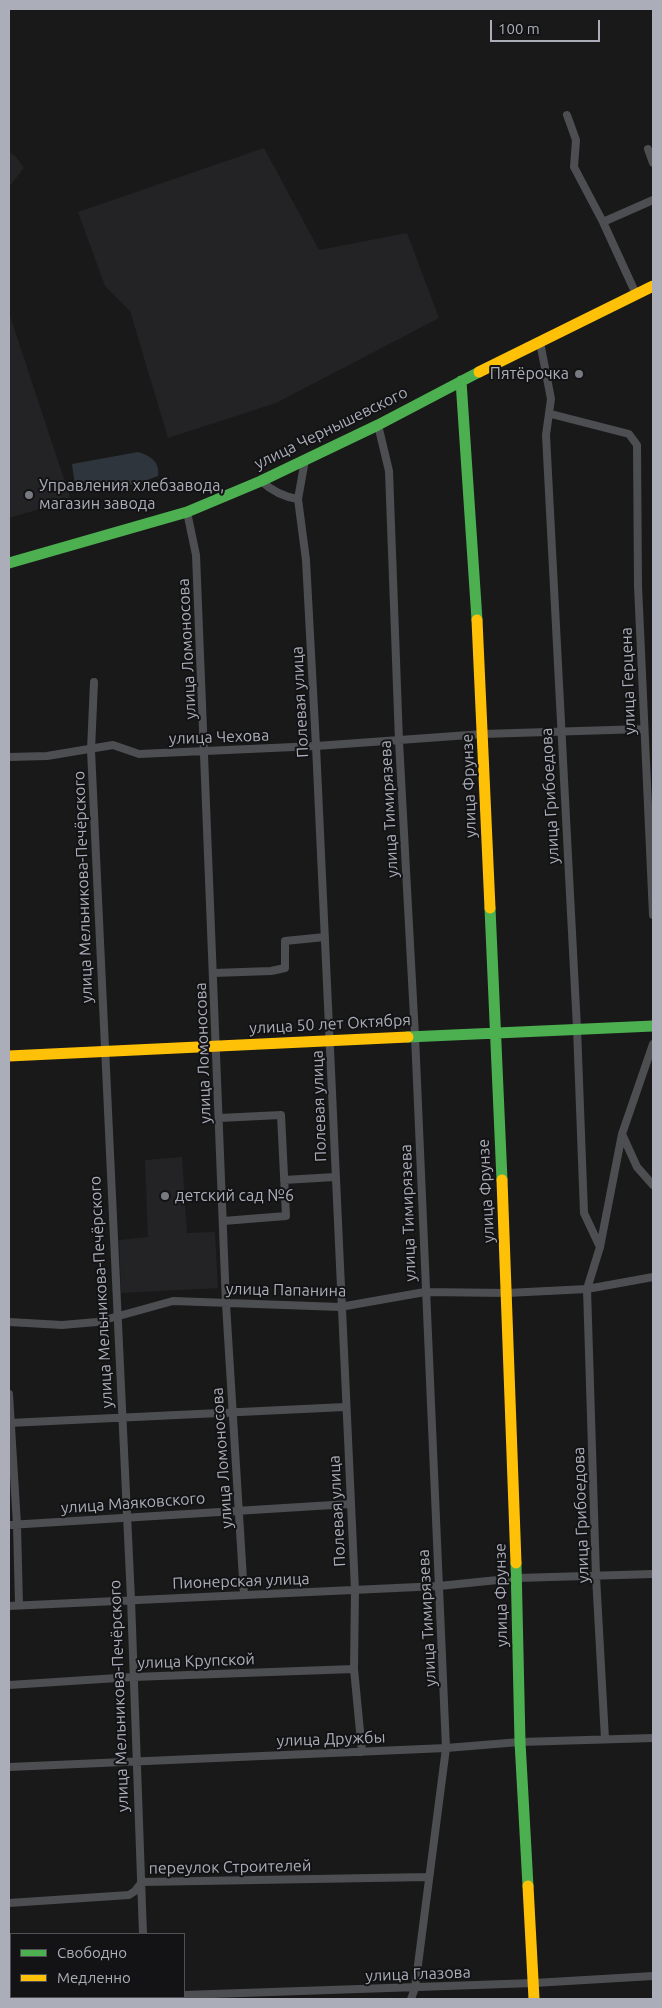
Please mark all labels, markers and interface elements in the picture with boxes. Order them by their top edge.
scale bar [492,10,602,42]
text: 100 m [498,20,540,37]
place label: Пятёрочка [490,364,569,384]
marker: Пятёрочка [573,368,585,380]
street label: улица Чернышевского [251,383,411,473]
place label: Управления хлебзавода, магазин завода [39,476,224,514]
marker: Управления хлебзавода, магазин завода [23,489,35,501]
street label: улица Ломоносова [174,578,200,720]
street label: улица Герцена [617,627,639,735]
street label: Полевая улица [287,646,313,758]
street label: улица Чехова [168,726,270,748]
street label: улица Грибоедова [537,727,563,865]
street label: улица Фрунзе [458,734,480,838]
street label: улица Тимирязева [376,740,402,878]
street label: улица Мельникова-Печёрского [69,770,97,1004]
street label: улица Ломоносова [191,982,215,1124]
street label: улица 50 лет Октября [249,1010,411,1038]
street label: Полевая улица [307,1050,331,1162]
street label: улица Фрунзе [474,1138,498,1244]
street label: улица Тимирязева [396,1144,420,1282]
street label: улица Мельникова-Печёрского [85,1175,117,1409]
place label: детский сад №6 [175,1186,294,1206]
marker: детский сад №6 [159,1190,171,1202]
street label: улица Папанина [226,1279,346,1301]
street label: улица Ломоносова [207,1387,237,1529]
street label: улица Грибоедова [569,1447,593,1583]
street label: Полевая улица [324,1455,350,1567]
street label: улица Маяковского [60,1488,206,1518]
street label: улица Фрунзе [490,1543,512,1647]
street label: улица Тимирязева [414,1549,440,1687]
street label: Пионерская улица [172,1569,310,1593]
street label: улица Мельникова-Печёрского [105,1579,133,1813]
street label: улица Крупской [137,1649,255,1673]
street label: улица Дружбы [276,1728,386,1750]
street label: переулок Строителей [149,1856,311,1878]
legend [10,1933,185,1998]
text: Свободно [57,1944,127,1961]
street label: улица Глазова [365,1963,471,1985]
text: Медленно [57,1969,131,1986]

